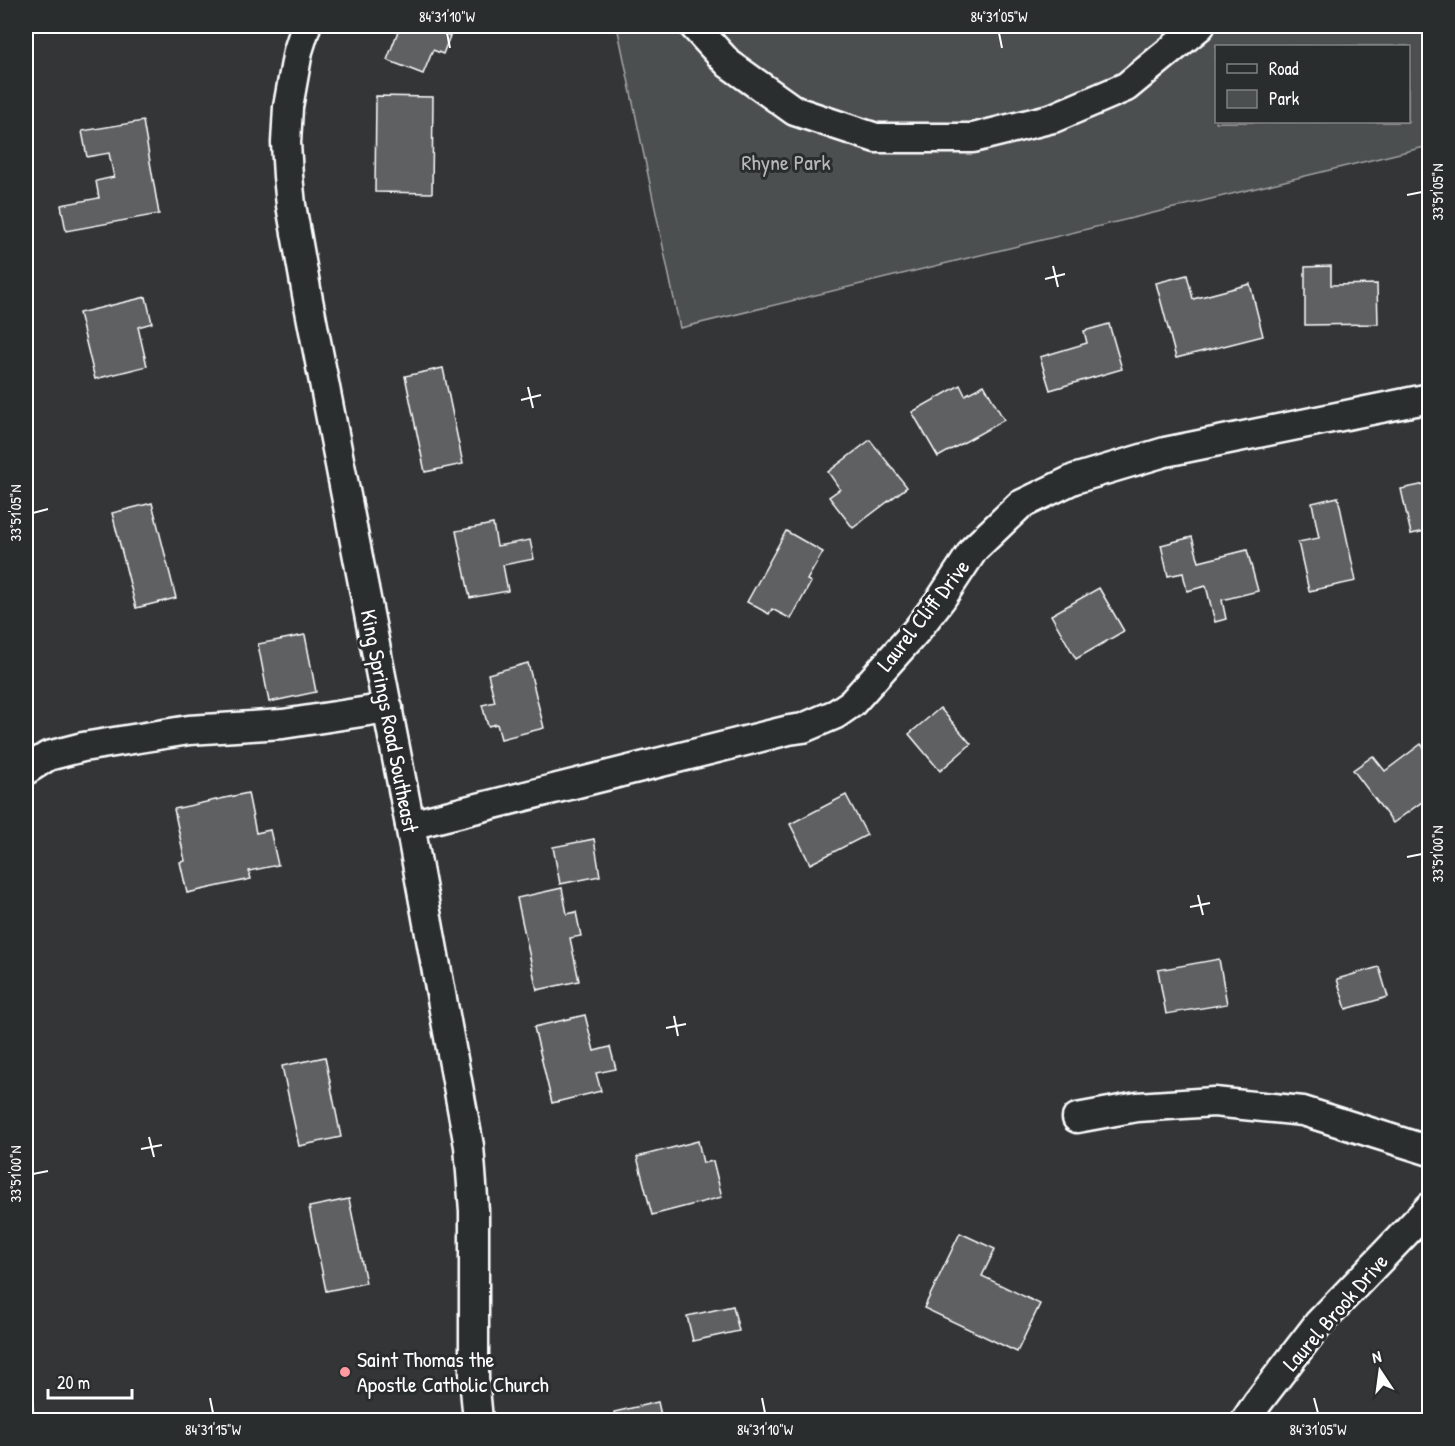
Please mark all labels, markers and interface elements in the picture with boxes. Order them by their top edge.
text: 84°31'10"W [419,6,476,27]
text: 84°31'05"W [970,6,1028,27]
legend [1215,45,1410,123]
text: Road [1269,56,1299,81]
text: Park [1269,86,1300,111]
park label: Rhyne Park [741,147,831,177]
text: 33°51'05"N [1427,164,1448,220]
text: 33°51'05"N [5,485,26,541]
street label: Laurel Cliff Drive [870,553,976,677]
street label: King Springs Road Southeast [354,607,426,835]
text: 33°51'00"N [1427,825,1448,883]
text: 33°51'00"N [5,1145,26,1203]
street label: Laurel Brook Drive [1276,1247,1395,1377]
north arrow [1350,1341,1410,1401]
place label: Saint Thomas the Apostle Catholic Church [357,1344,549,1399]
text: N [1370,1345,1384,1368]
scale bar [48,1362,132,1400]
marker: Saint Thomas the Apostle Catholic Church [338,1365,352,1379]
text: 20 m [57,1370,90,1395]
text: 84°31'15"W [185,1419,242,1440]
text: 84°31'10"W [737,1419,794,1440]
text: 84°31'05"W [1289,1419,1347,1440]

